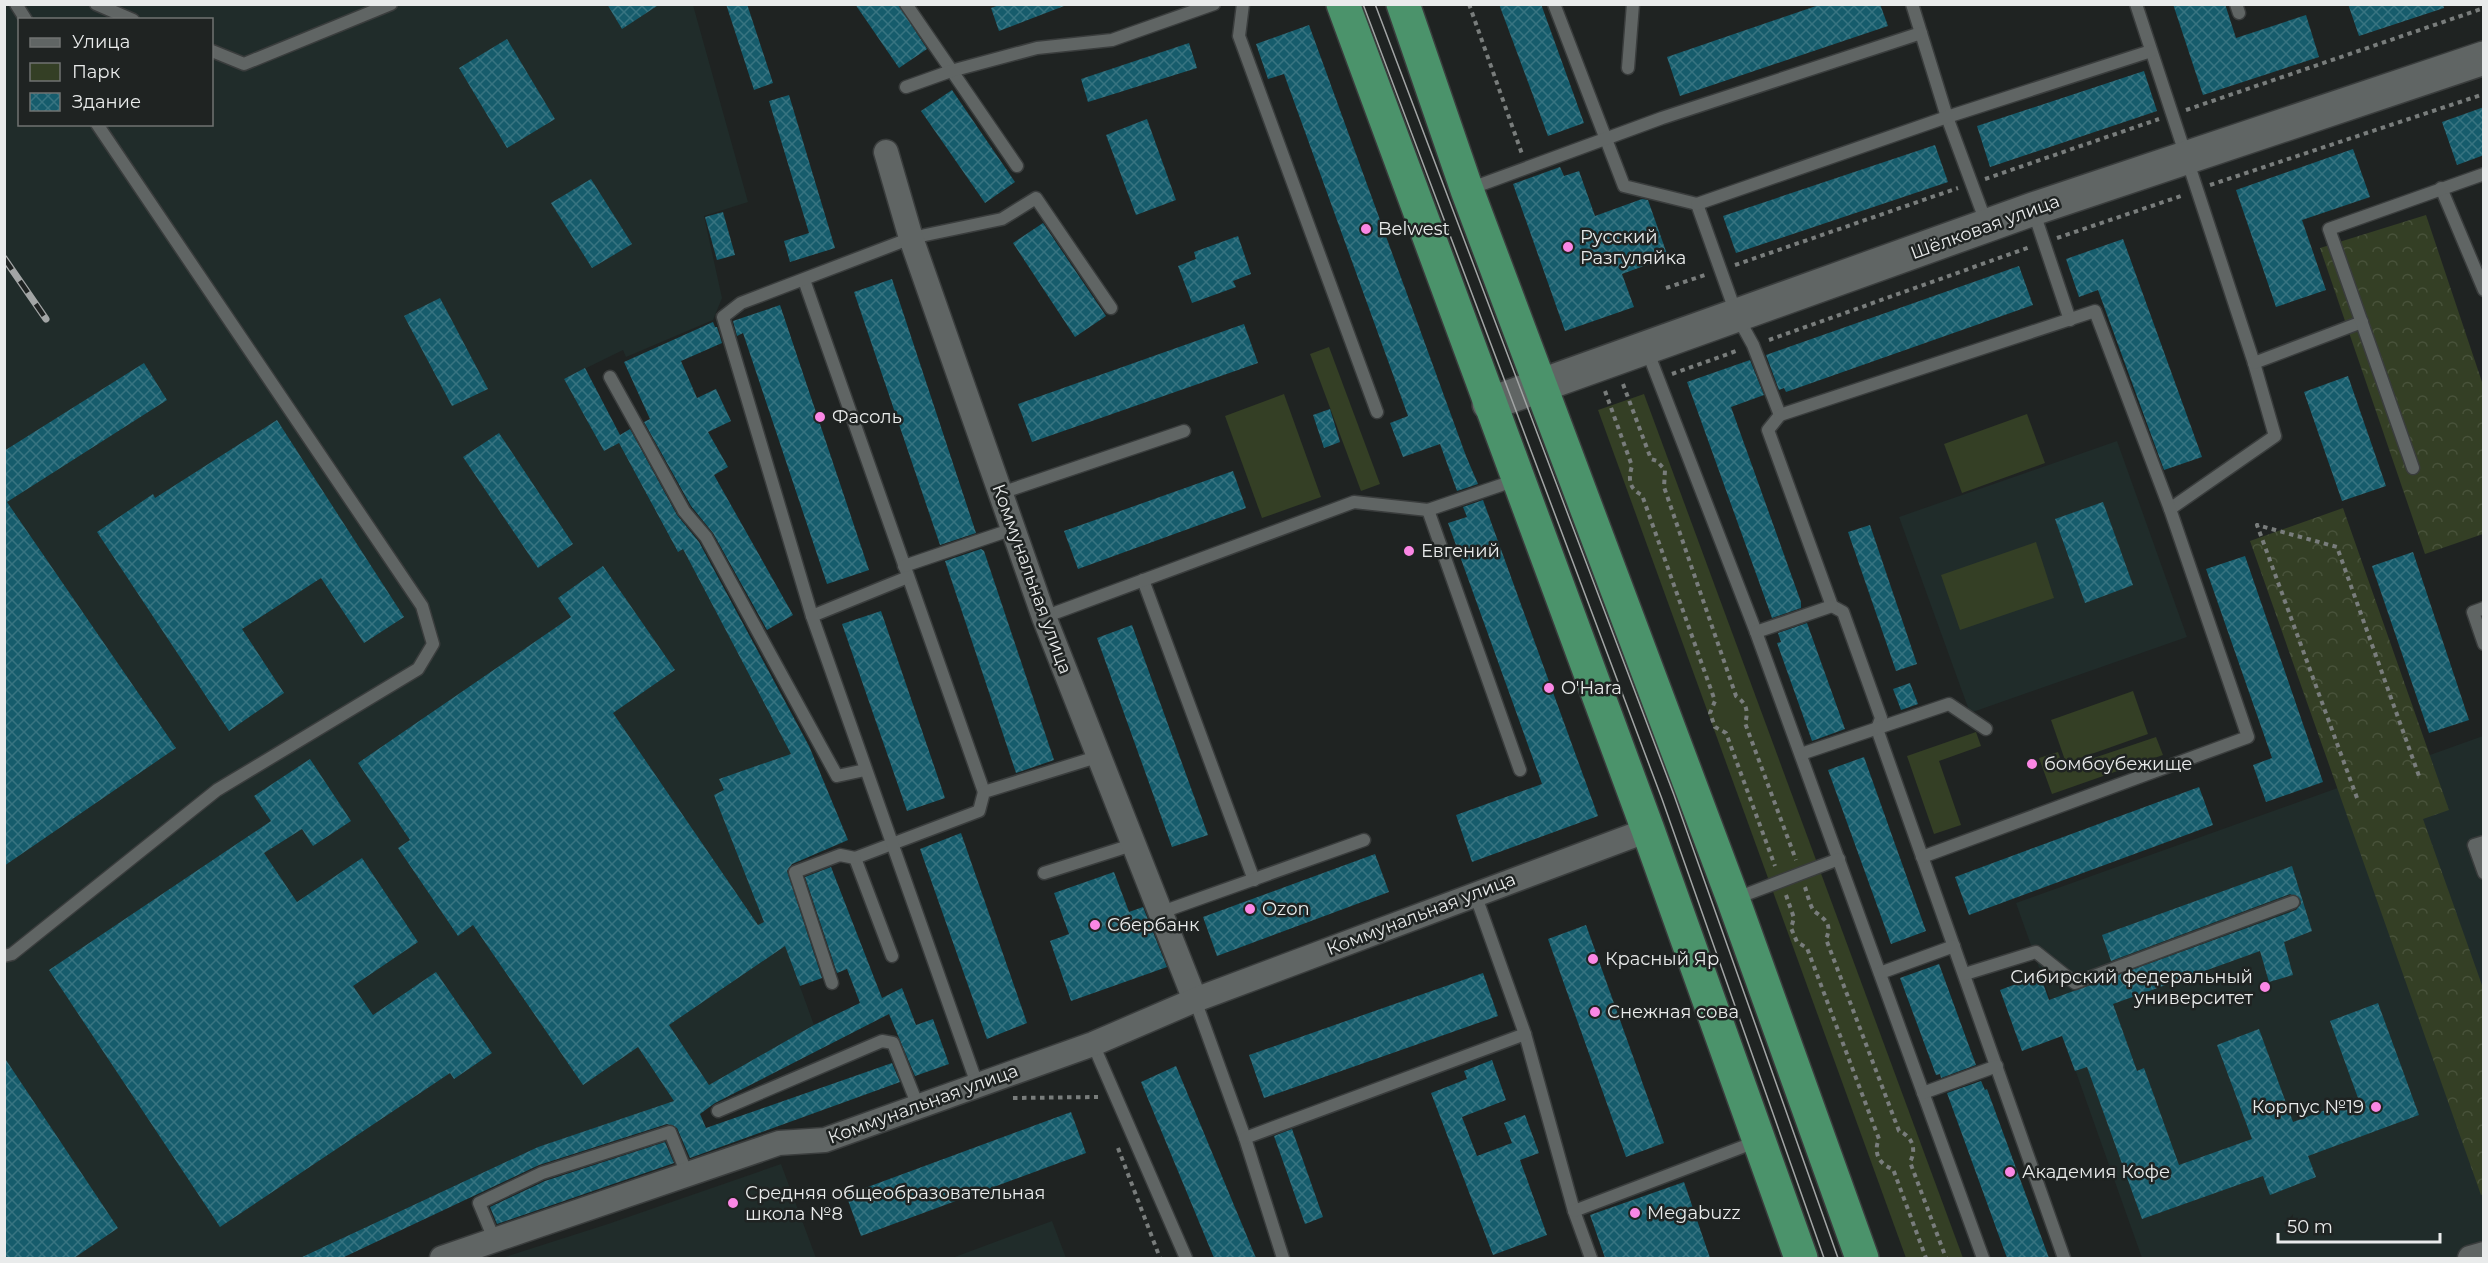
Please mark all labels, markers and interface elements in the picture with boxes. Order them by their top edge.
legend [18,18,213,126]
text: Улица [72,31,130,53]
text: Парк [72,61,121,83]
text: Здание [72,91,141,113]
street label: Шёлковая улица [1908,190,2062,264]
place label: Belwest [1378,218,1450,240]
marker: Belwest [1359,222,1373,236]
place label: Русский Разгуляйка [1580,226,1686,269]
marker: Русский Разгуляйка [1561,240,1575,254]
place label: Фасоль [832,406,902,428]
marker: Фасоль [813,410,827,424]
street label: Коммунальная улица [987,481,1077,677]
place label: Евгений [1421,540,1500,562]
marker: Евгений [1402,544,1416,558]
place label: O'Hara [1561,677,1622,699]
marker: O'Hara [1542,681,1556,695]
place label: бомбоубежище [2044,753,2192,775]
marker: бомбоубежище [2025,757,2039,771]
street label: Коммунальная улица [1323,868,1519,960]
place label: Ozon [1262,898,1310,920]
marker: Ozon [1243,902,1257,916]
place label: Сбербанк [1107,914,1200,936]
marker: Сбербанк [1088,918,1102,932]
place label: Красный Яр [1605,948,1719,970]
marker: Красный Яр [1586,952,1600,966]
place label: Сибирский федеральный университет [2010,966,2253,1009]
marker: Сибирский федеральный университет [2258,980,2272,994]
place label: Снежная сова [1607,1001,1739,1023]
marker: Снежная сова [1588,1005,1602,1019]
street label: Коммунальная улица [825,1059,1021,1149]
place label: Корпус №19 [2252,1096,2364,1118]
marker: Корпус №19 [2369,1100,2383,1114]
place label: Академия Кофе [2022,1161,2170,1183]
marker: Академия Кофе [2003,1165,2017,1179]
place label: Средняя общеобразовательная школа №8 [745,1182,1045,1225]
marker: Средняя общеобразовательная школа №8 [726,1196,740,1210]
place label: Megabuzz [1647,1202,1741,1224]
marker: Megabuzz [1628,1206,1642,1220]
scale bar [2278,1206,2440,1244]
text: 50 m [2287,1216,2333,1238]

